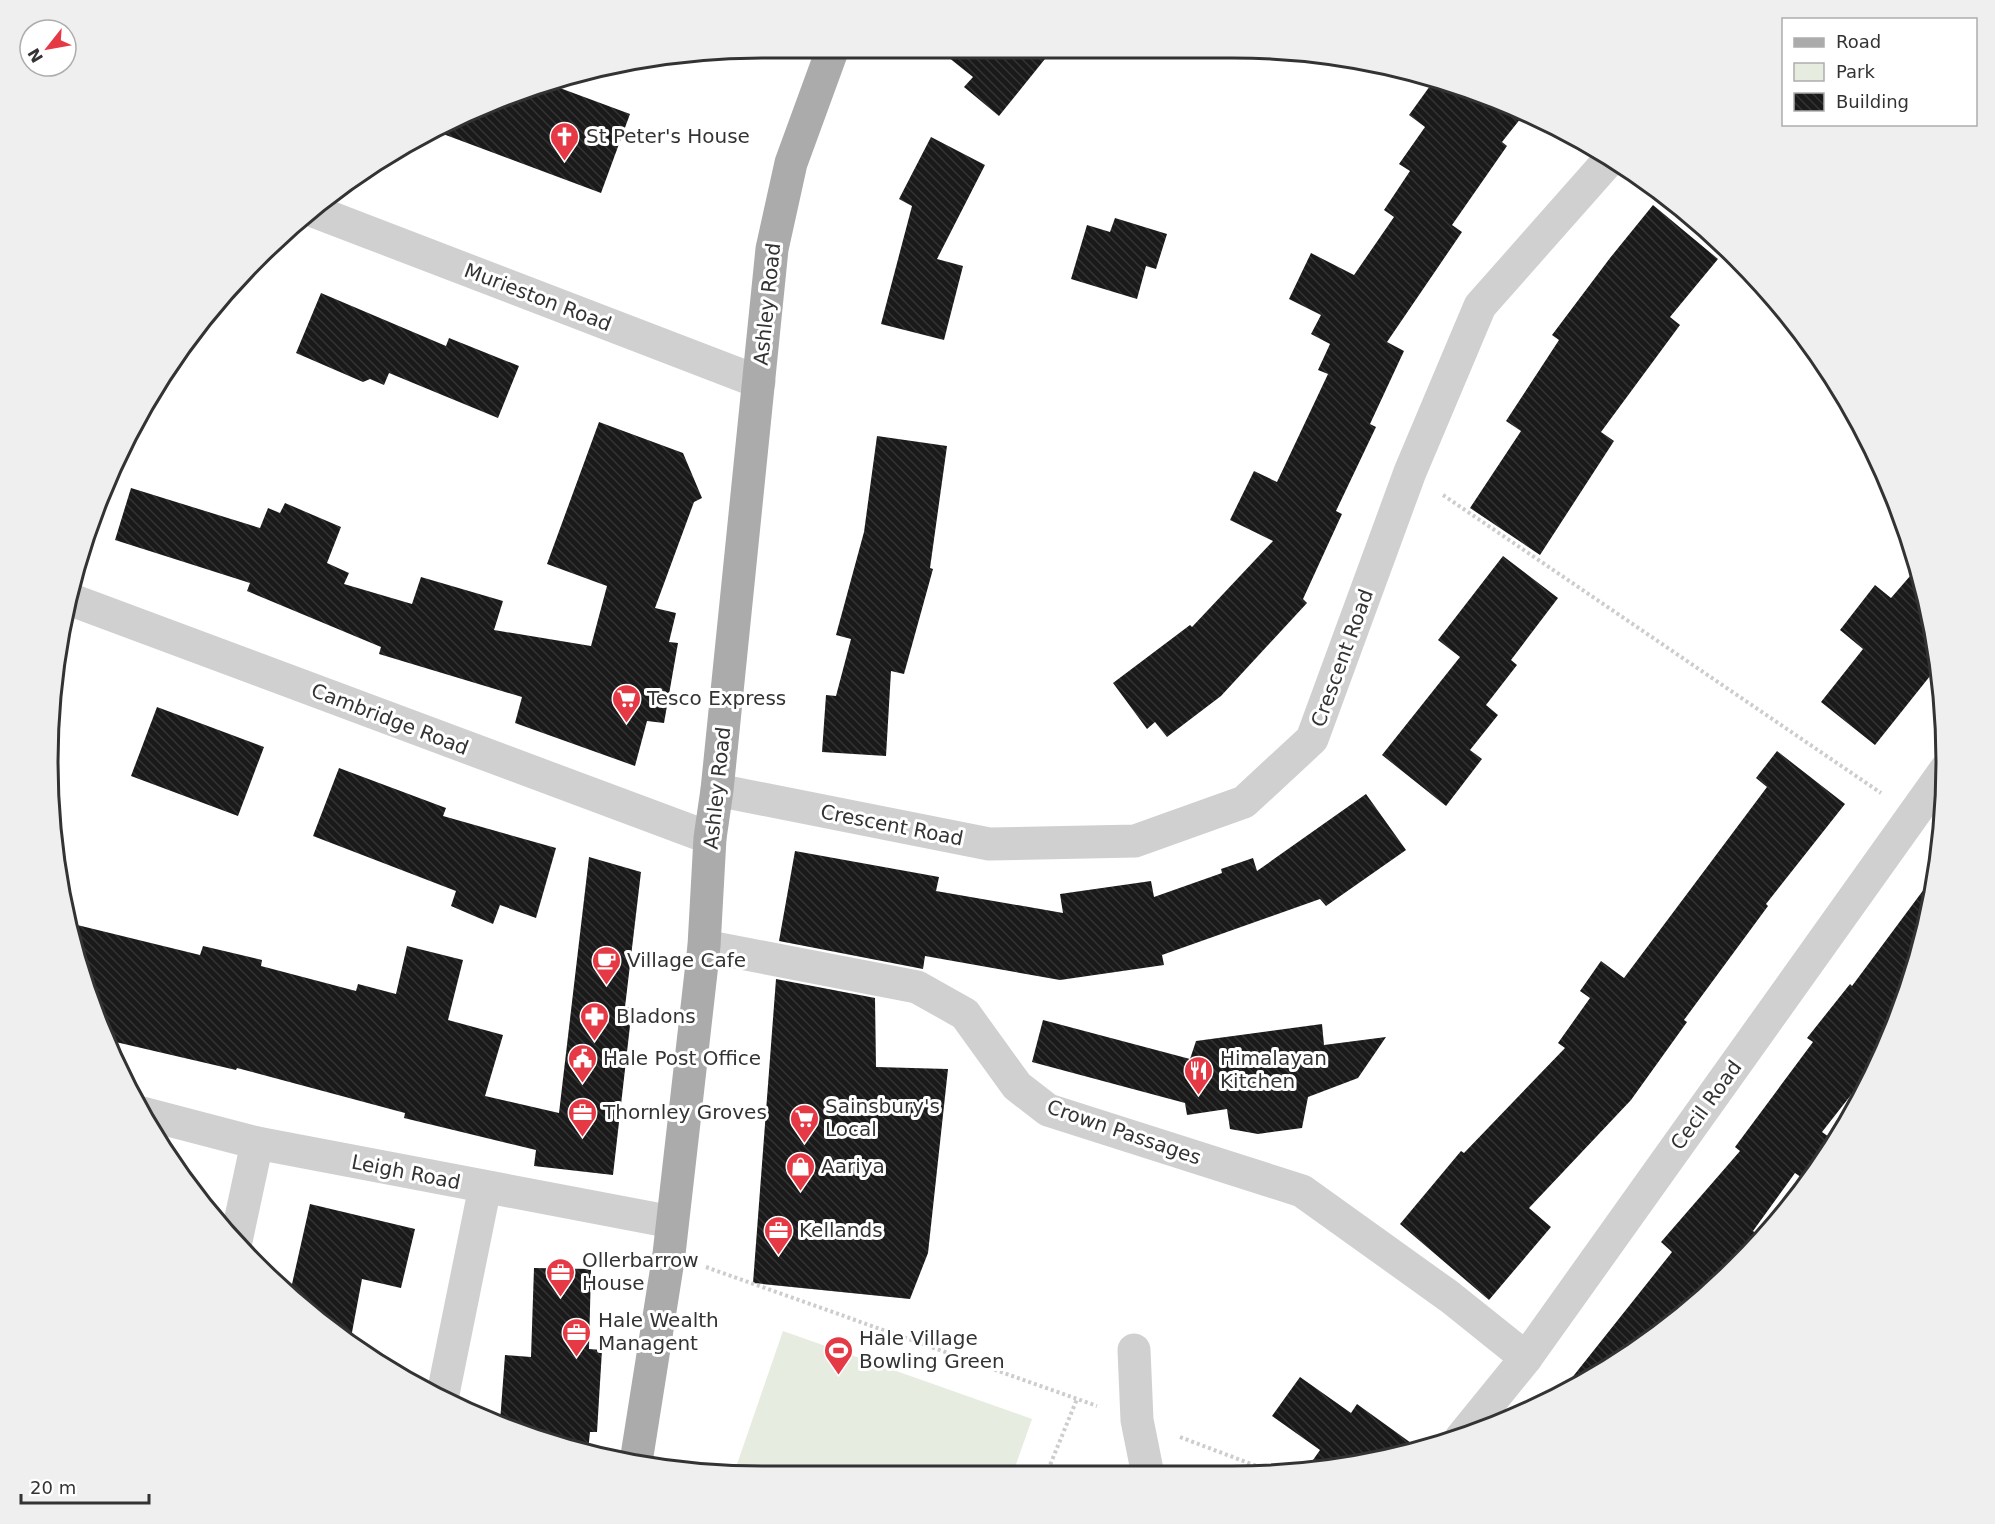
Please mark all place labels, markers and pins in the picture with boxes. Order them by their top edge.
church icon: St Peter's House [549,120,581,162]
place label: St Peter's House [586,124,750,148]
supermarket icon: Tesco Express [610,682,642,724]
place label: Tesco Express [646,686,786,710]
cafe icon: Village Cafe [590,944,622,986]
place label: Village Cafe [627,948,746,972]
pharmacy icon: Bladons [579,1000,611,1042]
place label: Bladons [616,1004,696,1028]
public building icon: Hale Post Office [566,1042,598,1084]
place label: Hale Post Office [603,1046,761,1070]
place label: Himalayan Kitchen [1220,1046,1327,1093]
restaurant icon: Himalayan Kitchen [1183,1054,1215,1096]
place label: Sainsbury's Local [825,1094,940,1141]
office icon: Thornley Groves [566,1096,598,1138]
place label: Thornley Groves [602,1100,767,1124]
supermarket icon: Sainsbury's Local [788,1102,820,1144]
shop icon: Aariya [784,1150,816,1192]
place label: Aariya [821,1154,885,1178]
office icon: Kellands [762,1214,794,1256]
place label: Kellands [799,1218,883,1242]
place label: Ollerbarrow House [582,1248,699,1295]
office icon: Ollerbarrow House [545,1256,577,1298]
place label: Hale Wealth Managent [598,1308,719,1355]
office icon: Hale Wealth Managent [561,1316,593,1358]
place label: Hale Village Bowling Green [859,1326,1005,1373]
sports icon: Hale Village Bowling Green [822,1334,854,1376]

